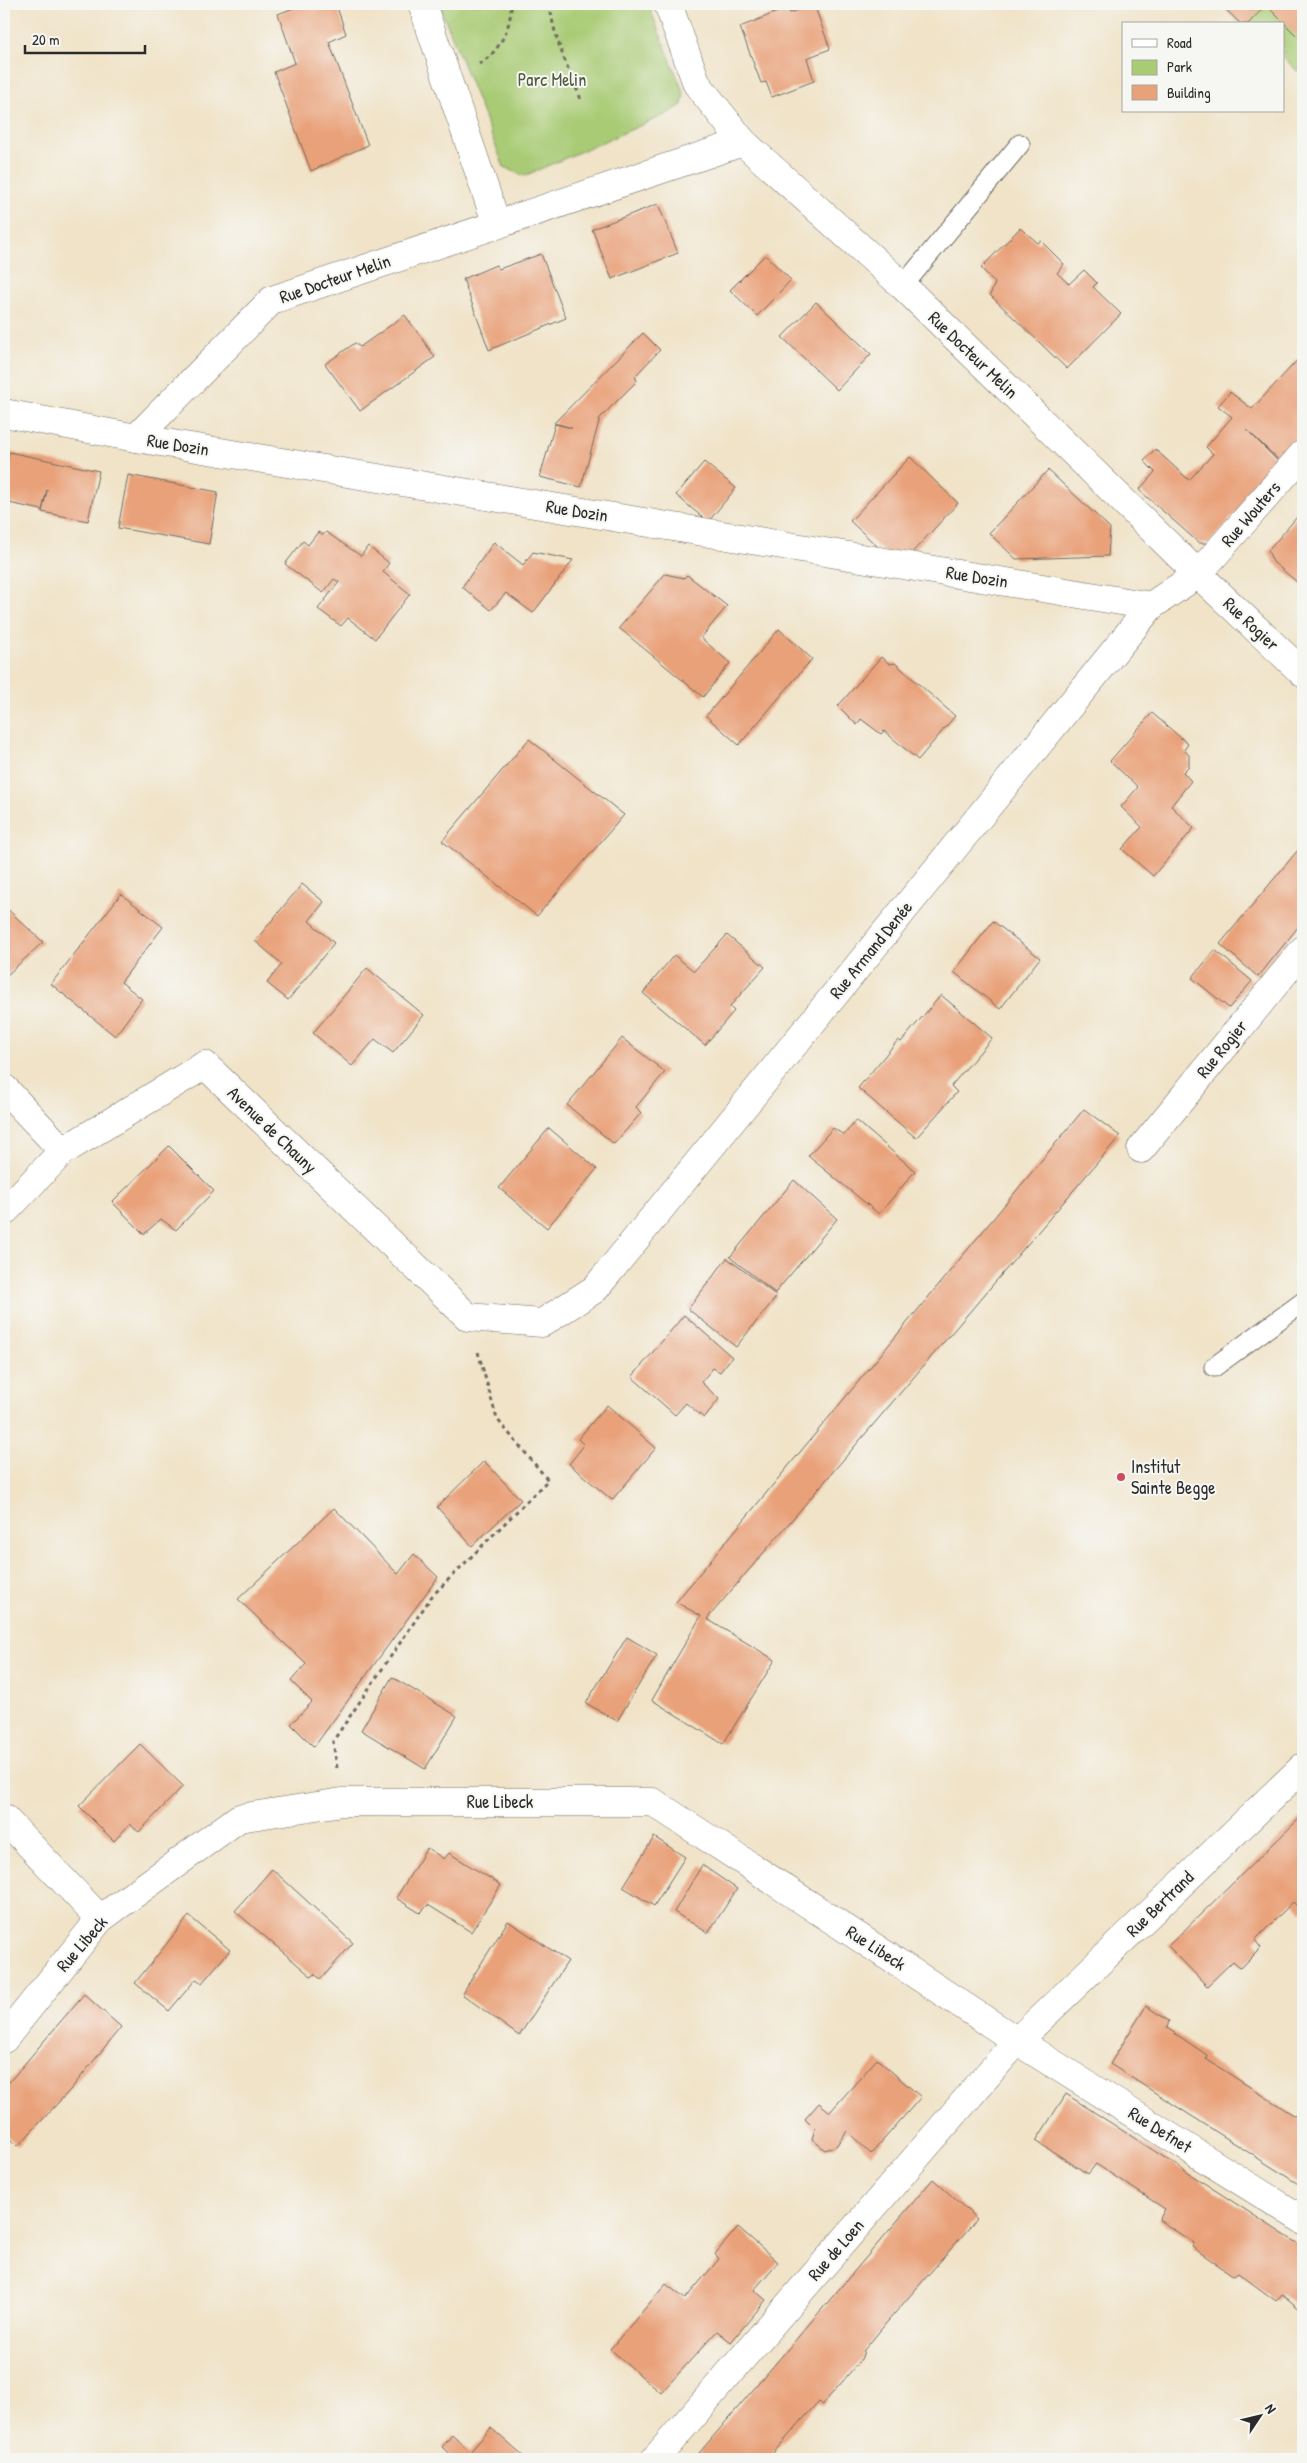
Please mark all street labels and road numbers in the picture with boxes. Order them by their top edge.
street label: Rue Docteur Melin [276,248,394,309]
street label: Rue Docteur Melin [923,305,1024,404]
street label: Rue Dozin [145,427,211,462]
street label: Rue Wouters [1215,475,1286,552]
street label: Rue Dozin [544,493,610,528]
street label: Rue Dozin [944,559,1010,594]
street label: Rue Rogier [1218,591,1285,656]
street label: Rue Armand Denée [823,896,918,1004]
street label: Rue Rogier [1190,1014,1253,1083]
street label: Avenue de Chauny [222,1081,323,1179]
street label: Rue Libeck [467,1789,534,1814]
street label: Rue Bertrand [1120,1865,1199,1942]
street label: Rue Libeck [50,1910,113,1977]
street label: Rue Libeck [842,1919,911,1976]
street label: Rue Defnet [1124,2100,1197,2159]
street label: Rue de Loen [802,2213,869,2286]

